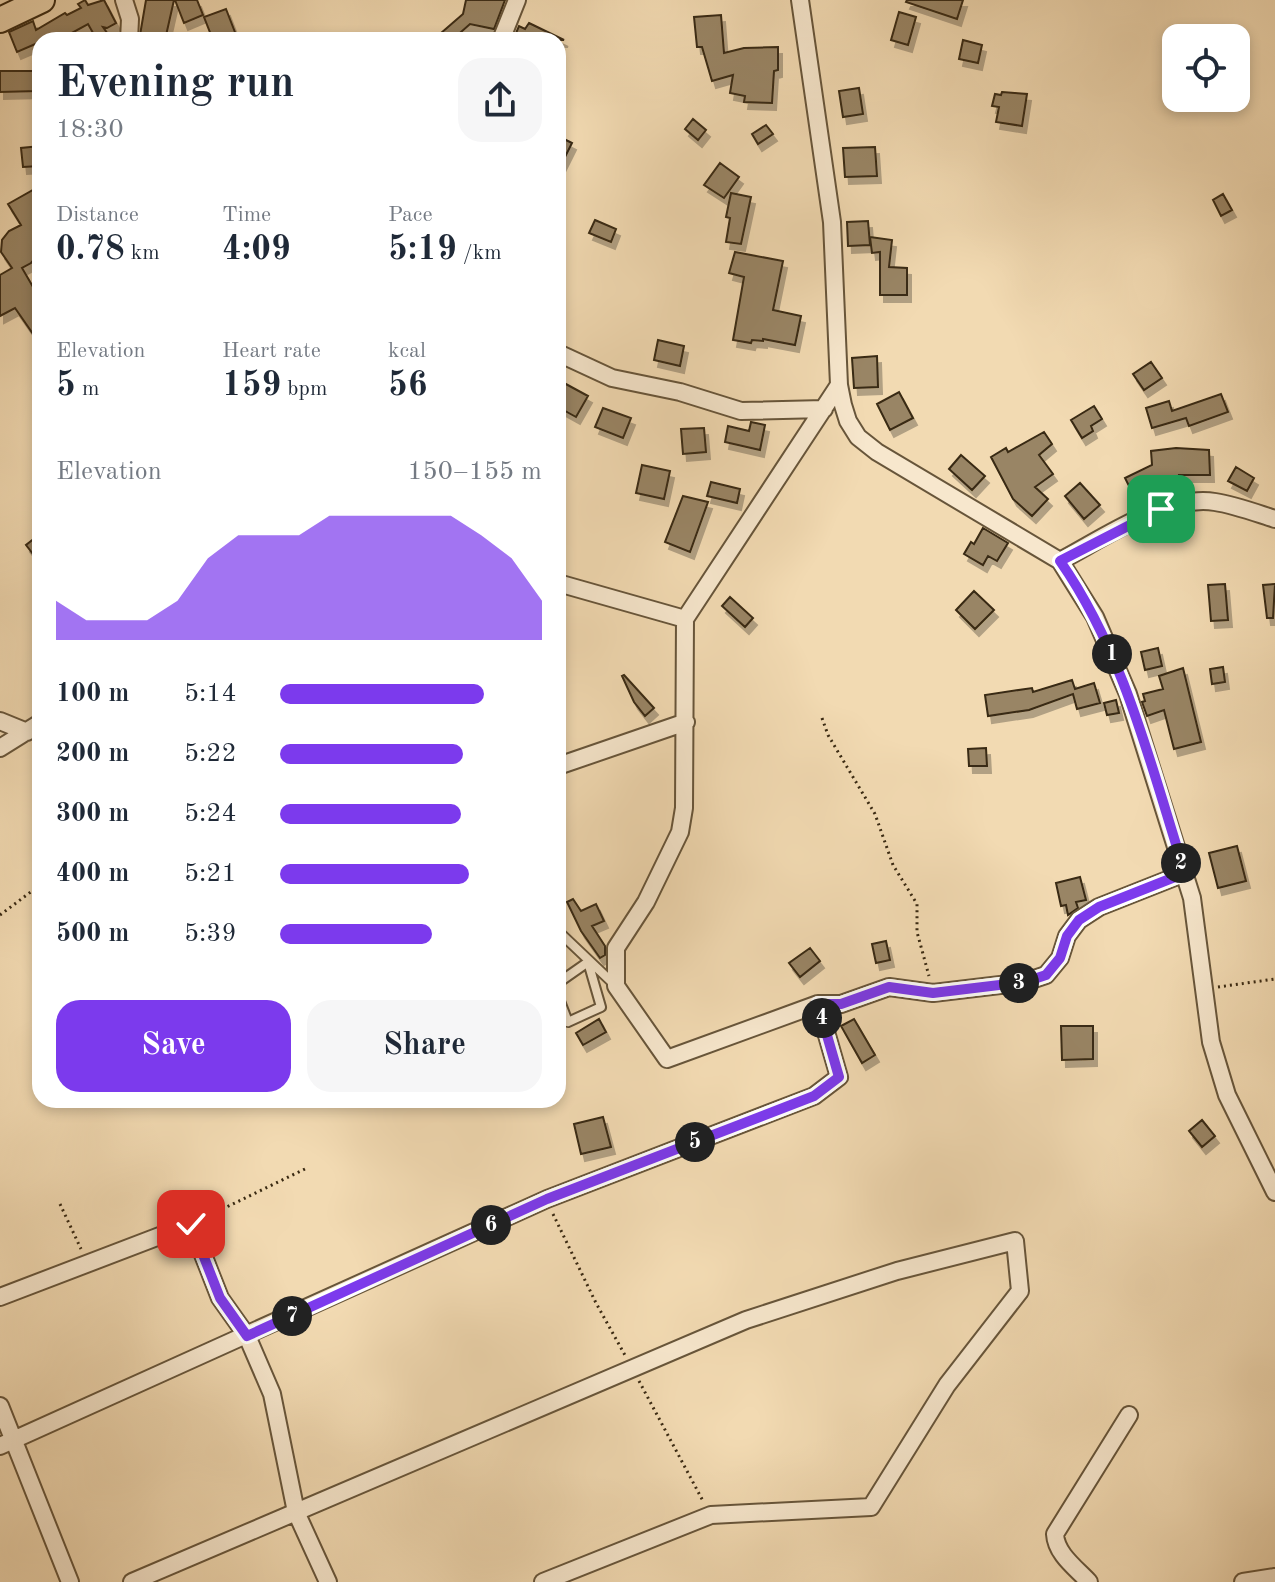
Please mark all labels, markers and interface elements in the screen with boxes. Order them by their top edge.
map controls [1162,24,1250,112]
button: locate [1162,24,1250,112]
button: share [458,58,542,142]
text: Evening run [56,62,294,106]
text: 18:30 [56,117,124,143]
text: Distance [56,204,139,226]
text: Time [222,204,271,226]
text: Pace [388,204,433,226]
text: 0.78 [56,233,125,267]
text: 4:09 [222,233,291,267]
text: 5:19 [388,233,457,267]
text: km [125,242,160,264]
text: /km [457,242,502,264]
text: Elevation [56,340,146,362]
text: Heart rate [222,340,321,362]
text: kcal [388,340,426,362]
text: 5 [56,369,76,403]
text: 159 [222,369,281,403]
text: 56 [388,369,427,403]
text: m [76,378,99,400]
text: bpm [281,378,327,400]
text: Elevation [56,459,162,485]
text: 150–155 m [407,459,542,485]
pin [1127,475,1195,543]
icon: arrive [1139,487,1183,531]
pin: 1 [1092,634,1132,674]
text: 1 [1106,643,1118,665]
text: 100 m [56,681,129,707]
text: 5:14 [184,681,237,707]
text: 200 m [56,741,129,767]
text: 5:22 [184,741,237,767]
text: 300 m [56,801,129,827]
text: 5:24 [184,801,237,827]
pin: 2 [1161,843,1201,883]
text: 2 [1175,852,1187,874]
text: 400 m [56,861,129,887]
text: 5:21 [184,861,237,887]
text: 500 m [56,921,129,947]
text: 5:39 [184,921,237,947]
pin: 3 [999,963,1039,1003]
text: 3 [1013,972,1025,994]
pin: 4 [802,998,842,1038]
button: Save [56,1000,291,1092]
button: Share [307,1000,542,1092]
text: 4 [816,1007,828,1029]
pin: 5 [675,1122,715,1162]
text: 5 [689,1131,701,1153]
pin [157,1190,225,1258]
icon: check [169,1202,213,1246]
pin: 6 [471,1205,511,1245]
text: 6 [485,1214,497,1236]
pin: 7 [272,1296,312,1336]
text: 7 [286,1305,298,1327]

